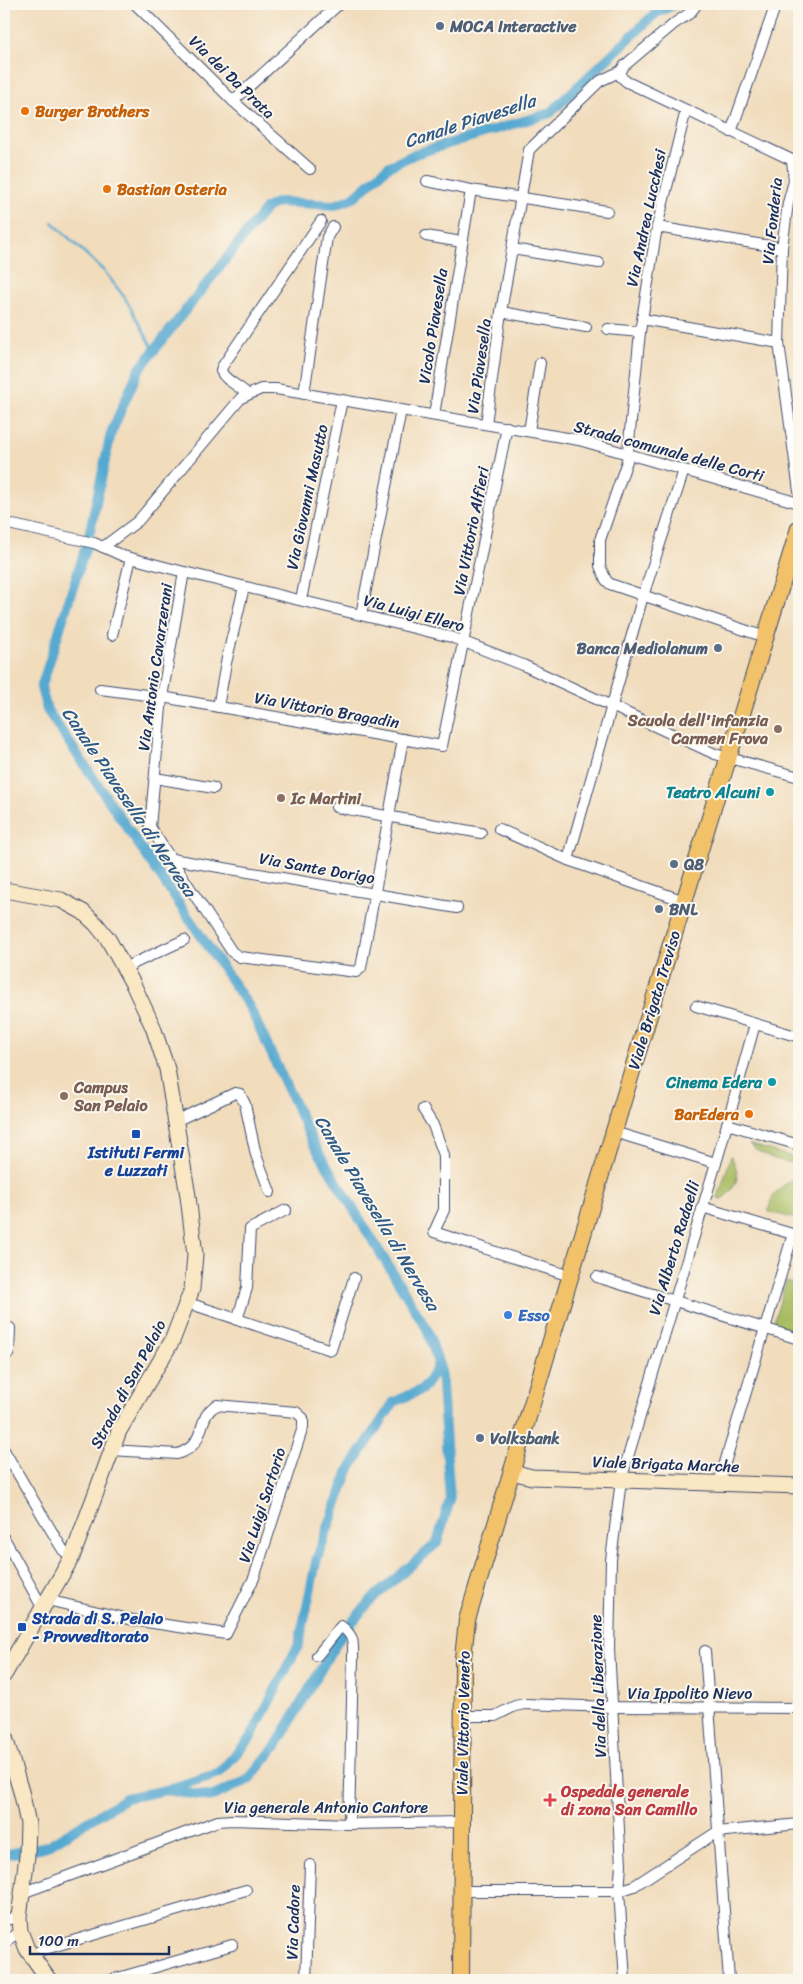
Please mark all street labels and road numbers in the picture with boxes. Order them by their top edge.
street label: Via dei Da Prata [182,28,282,126]
street label: Via Andrea Lucchesi [617,146,675,289]
street label: Via Fonderia [753,176,791,266]
street label: Vicolo Piavesella [410,265,457,386]
street label: Via Piavesella [458,317,500,415]
street label: Strada comunale delle Corti [571,412,768,490]
street label: Via Giovanni Masutto [277,421,337,572]
street label: Via Vittorio Alfieri [444,464,498,598]
street label: Via Antonio Cavarzerani [129,581,181,753]
street label: Via Luigi Ellero [360,586,468,640]
street label: Via Vittorio Bragadin [252,683,402,737]
street label: Via Sante Dorigo [257,844,377,892]
street label: Viale Brigata Treviso [619,927,689,1073]
street label: Via Alberto Radaelli [640,1177,708,1319]
street label: Strada di San Pelaio [82,1314,174,1454]
street label: Via Luigi Sartorio [230,1443,294,1566]
street label: Viale Brigata Marche [592,1447,740,1481]
street label: Via della Liberazione [581,1614,615,1758]
street label: Viale Vittorio Veneto [447,1651,479,1795]
street label: Via Ippolito Nievo [628,1679,752,1708]
street label: Via generale Antonio Cantore [224,1793,428,1822]
street label: Via Cadore [277,1884,309,1960]

